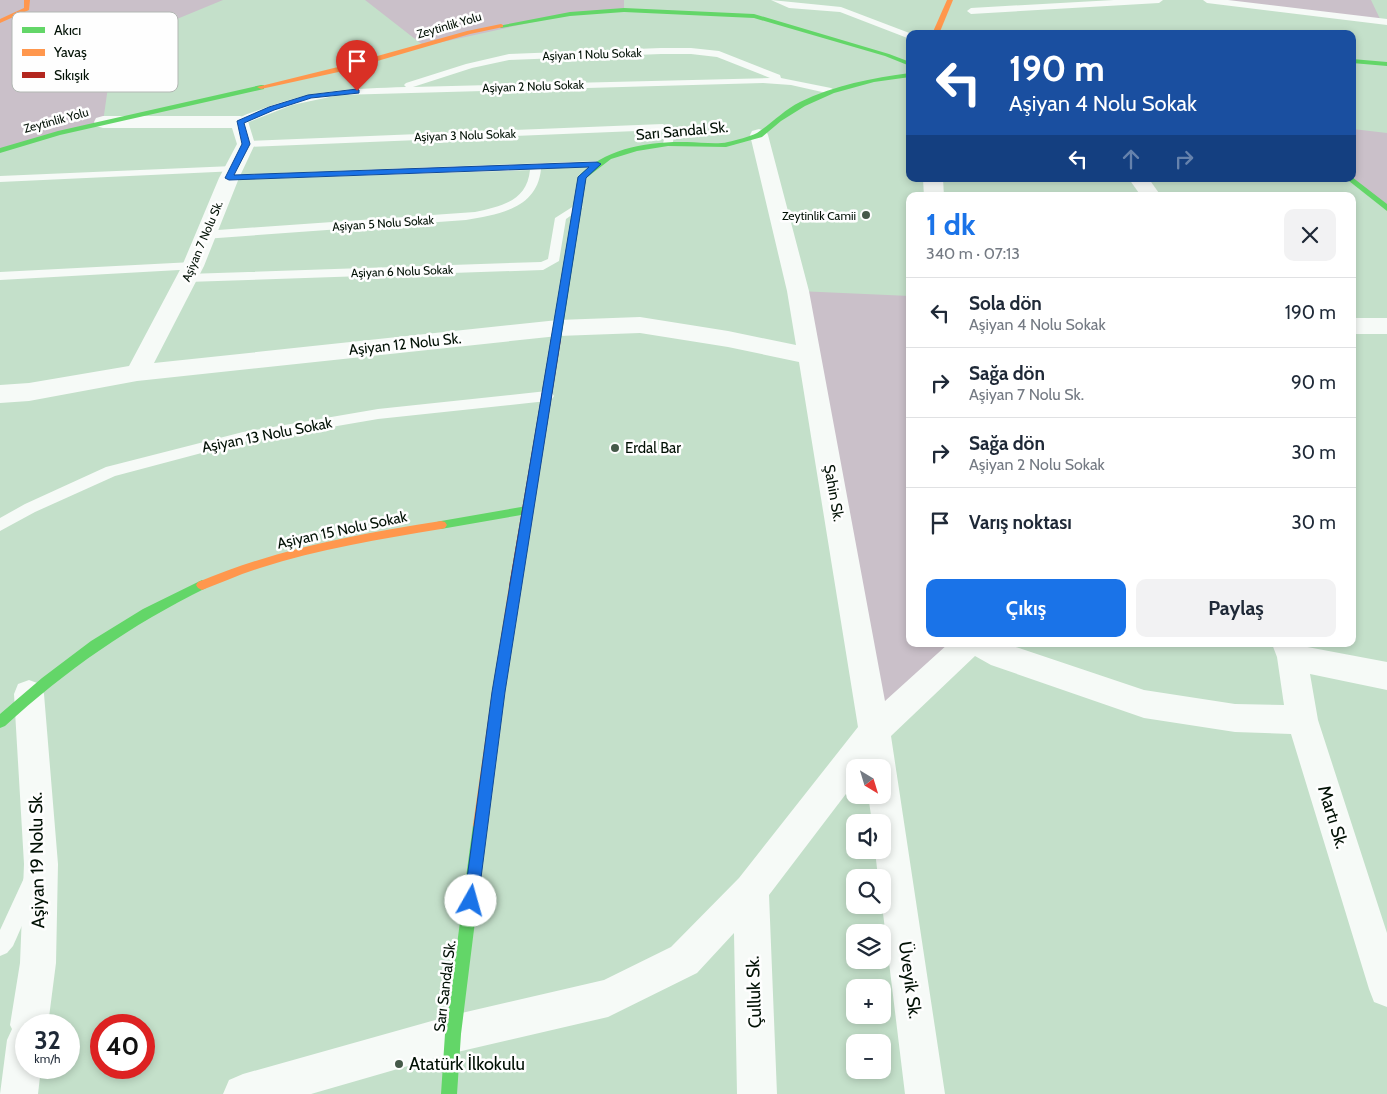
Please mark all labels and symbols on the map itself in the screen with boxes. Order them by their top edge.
street label: Zeytinlik Yolu [415,9,483,41]
legend [12,12,178,92]
text: Akıcı [54,21,81,39]
pin [336,40,378,91]
text: Yavaş [53,43,87,61]
street label: Aşiyan 1 Nolu Sokak [542,45,643,63]
text: Sıkışık [54,66,90,84]
street label: Aşiyan 2 Nolu Sokak [482,77,585,95]
street label: Zeytinlik Yolu [22,104,90,136]
street label: Sarı Sandal Sk. [635,118,729,144]
street label: Aşiyan 3 Nolu Sokak [414,126,517,144]
street label: Aşiyan 7 Nolu Sk. [178,198,226,284]
place label: Zeytinlik Camii [782,208,856,223]
marker: Zeytinlik Camii [860,209,872,221]
street label: Aşiyan 5 Nolu Sokak [332,212,435,234]
street label: Aşiyan 6 Nolu Sokak [351,262,454,280]
street label: Aşiyan 12 Nolu Sk. [348,329,462,359]
street label: Aşiyan 13 Nolu Sokak [200,413,334,456]
place label: Erdal Bar [625,439,681,457]
marker: Erdal Bar [609,442,621,454]
street label: Şahin Sk. [820,463,848,523]
street label: Aşiyan 15 Nolu Sokak [275,507,409,553]
north arrow [846,759,891,804]
street label: Martı Sk. [1313,783,1353,851]
street label: Aşiyan 19 Nolu Sk. [25,792,49,928]
position arrow [444,874,496,926]
street label: Sarı Sandal Sk. [430,939,460,1033]
street label: Üveyik Sk. [894,940,926,1020]
street label: Çulluk Sk. [742,955,766,1029]
speed limit sign: 40 [90,1014,155,1079]
place label: Atatürk İlkokulu [409,1053,525,1075]
marker: Atatürk İlkokulu [393,1058,405,1070]

